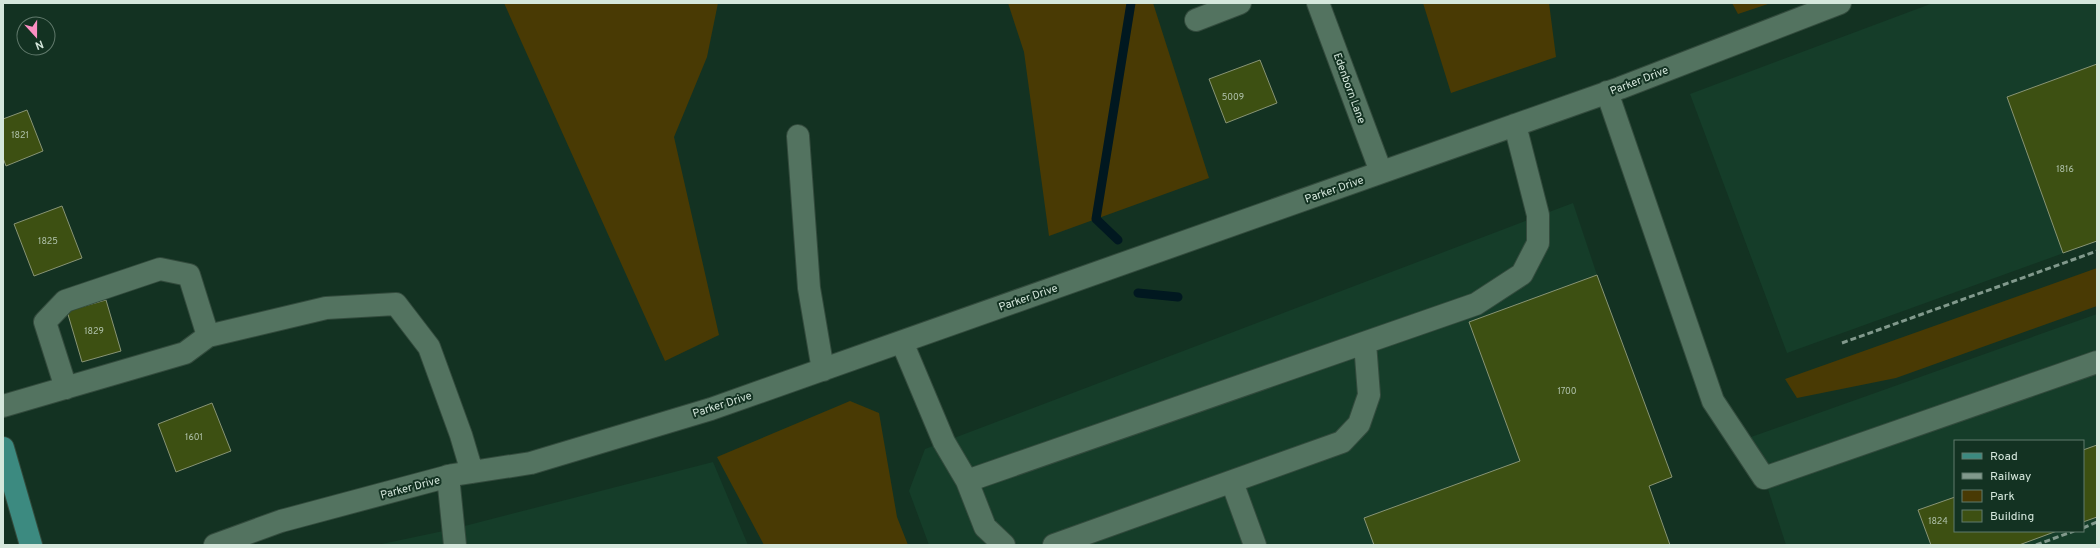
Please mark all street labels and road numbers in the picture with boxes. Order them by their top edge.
street label: Edenborn Lane [1330,51,1368,126]
street label: Parker Drive [1608,63,1671,98]
street label: Parker Drive [1303,173,1366,207]
street label: Parker Drive [997,281,1060,315]
street label: Parker Drive [691,389,754,421]
street label: Parker Drive [379,473,442,503]

